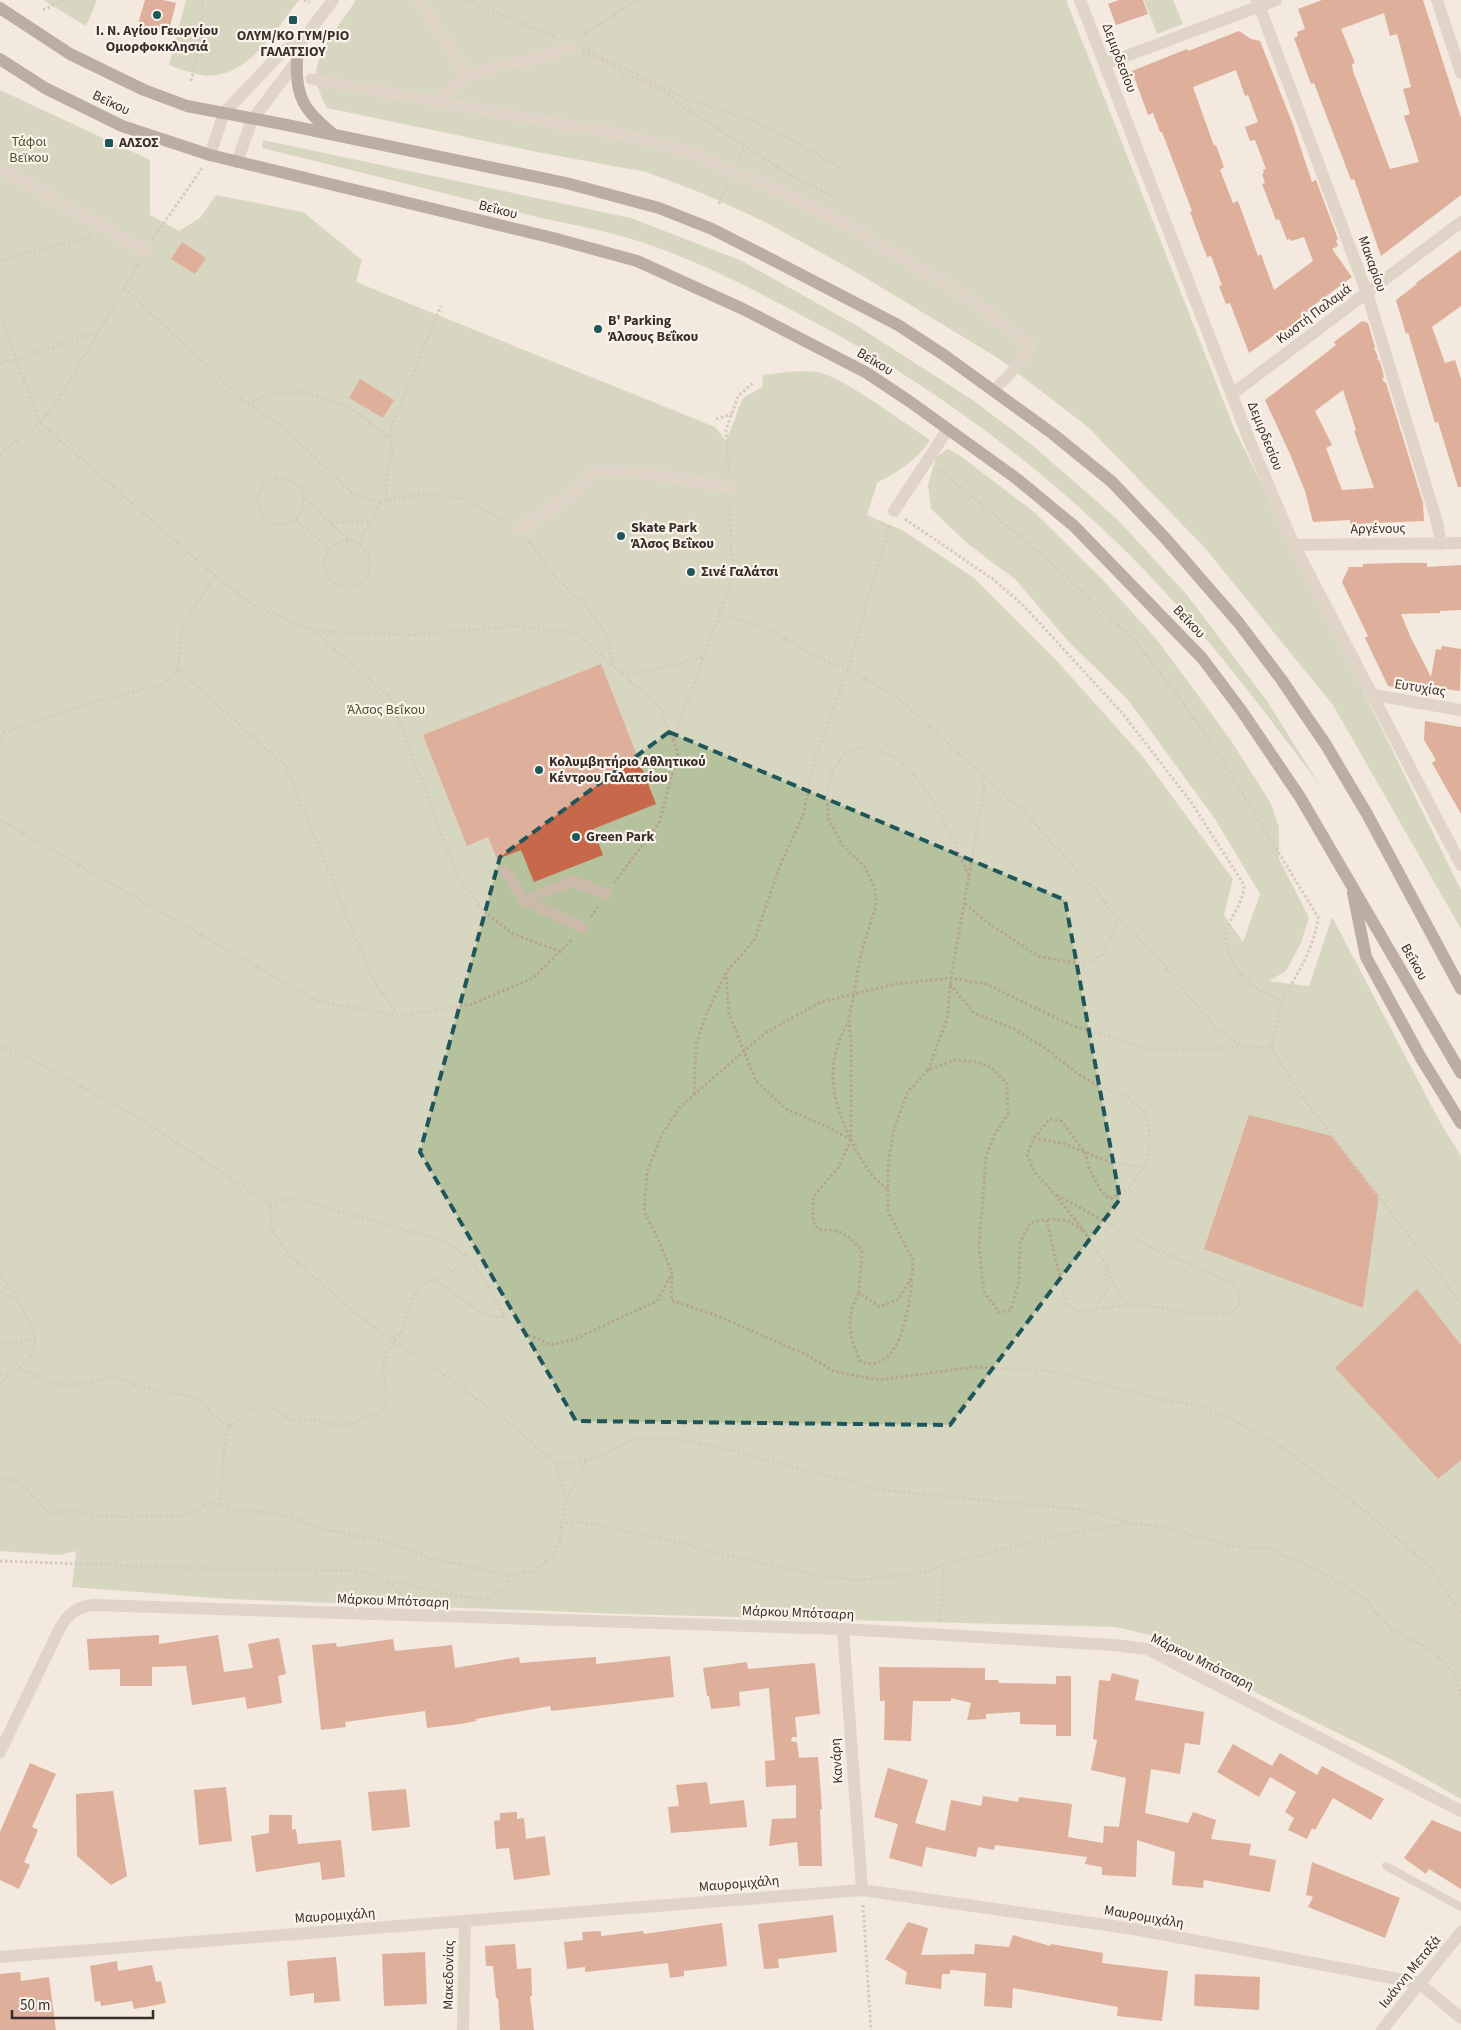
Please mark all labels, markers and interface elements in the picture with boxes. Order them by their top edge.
marker: Ι. Ν. Αγίου Γεωργίου Ομορφοκκλησιά [151,9,163,21]
marker: ΟΛΥΜ/ΚΟ ΓΥΜ/ΡΙΟ ΓΑΛΑΤΣΙΟΥ [287,14,299,26]
street label: Δεμιρδεσίου [1097,20,1141,96]
place label: Ι. Ν. Αγίου Γεωργίου Ομορφοκκλησιά [96,21,218,57]
place label: ΟΛΥΜ/ΚΟ ΓΥΜ/ΡΙΟ ΓΑΛΑΤΣΙΟΥ [237,26,349,62]
street label: Βεΐκου [89,86,133,120]
park label: Τάφοι Βεϊκου [9,132,49,168]
place label: ΑΛΣΟΣ [118,133,159,153]
marker: ΑΛΣΟΣ [103,137,115,149]
street label: Βεΐκου [476,196,520,224]
street label: Μακαρίου [1353,233,1391,295]
street label: Κωστή Παλαμά [1272,279,1356,349]
place label: Β' Parking Άλσους Βεΐκου [608,311,698,347]
marker: Β' Parking Άλσους Βεΐκου [592,323,604,335]
street label: Βεΐκου [853,343,897,381]
street label: Δεμιρδεσίου [1242,398,1288,474]
place label: Skate Park Άλσος Βεΐκου [631,518,714,554]
street label: Αργένους [1350,519,1406,539]
marker: Skate Park Άλσος Βεΐκου [615,530,627,542]
place label: Σινέ Γαλάτσι [701,562,779,582]
marker: Σινέ Γαλάτσι [685,566,697,578]
street label: Βεΐκου [1168,601,1210,643]
street label: Ευτυχίας [1393,674,1447,702]
park label: Άλσος Βεΐκου [347,700,425,720]
place label: Κολυμβητήριο Αθλητικού Κέντρου Γαλατσίου [549,752,706,788]
marker: Κολυμβητήριο Αθλητικού Κέντρου Γαλατσίου [533,764,545,776]
place label: Green Park [586,827,655,847]
marker: Green Park [570,831,582,843]
street label: Βεΐκου [1395,940,1433,984]
street label: Μάρκου Μπότσαρη [337,1589,449,1613]
street label: Μάρκου Μπότσαρη [742,1601,854,1625]
street label: Μάρκου Μπότσαρη [1147,1628,1257,1696]
street label: Κανάρη [825,1738,849,1784]
street label: Μαυρομιχάλη [698,1871,780,1897]
street label: Μαυρομιχάλη [1103,1900,1185,1934]
street label: Μαυρομιχάλη [294,1903,376,1929]
street label: Ιωάννη Μεταξά [1374,1931,1446,2013]
street label: Μακεδονίας [438,1940,460,2010]
scale bar [12,1988,154,2020]
text: 50 m [20,1995,50,2016]

